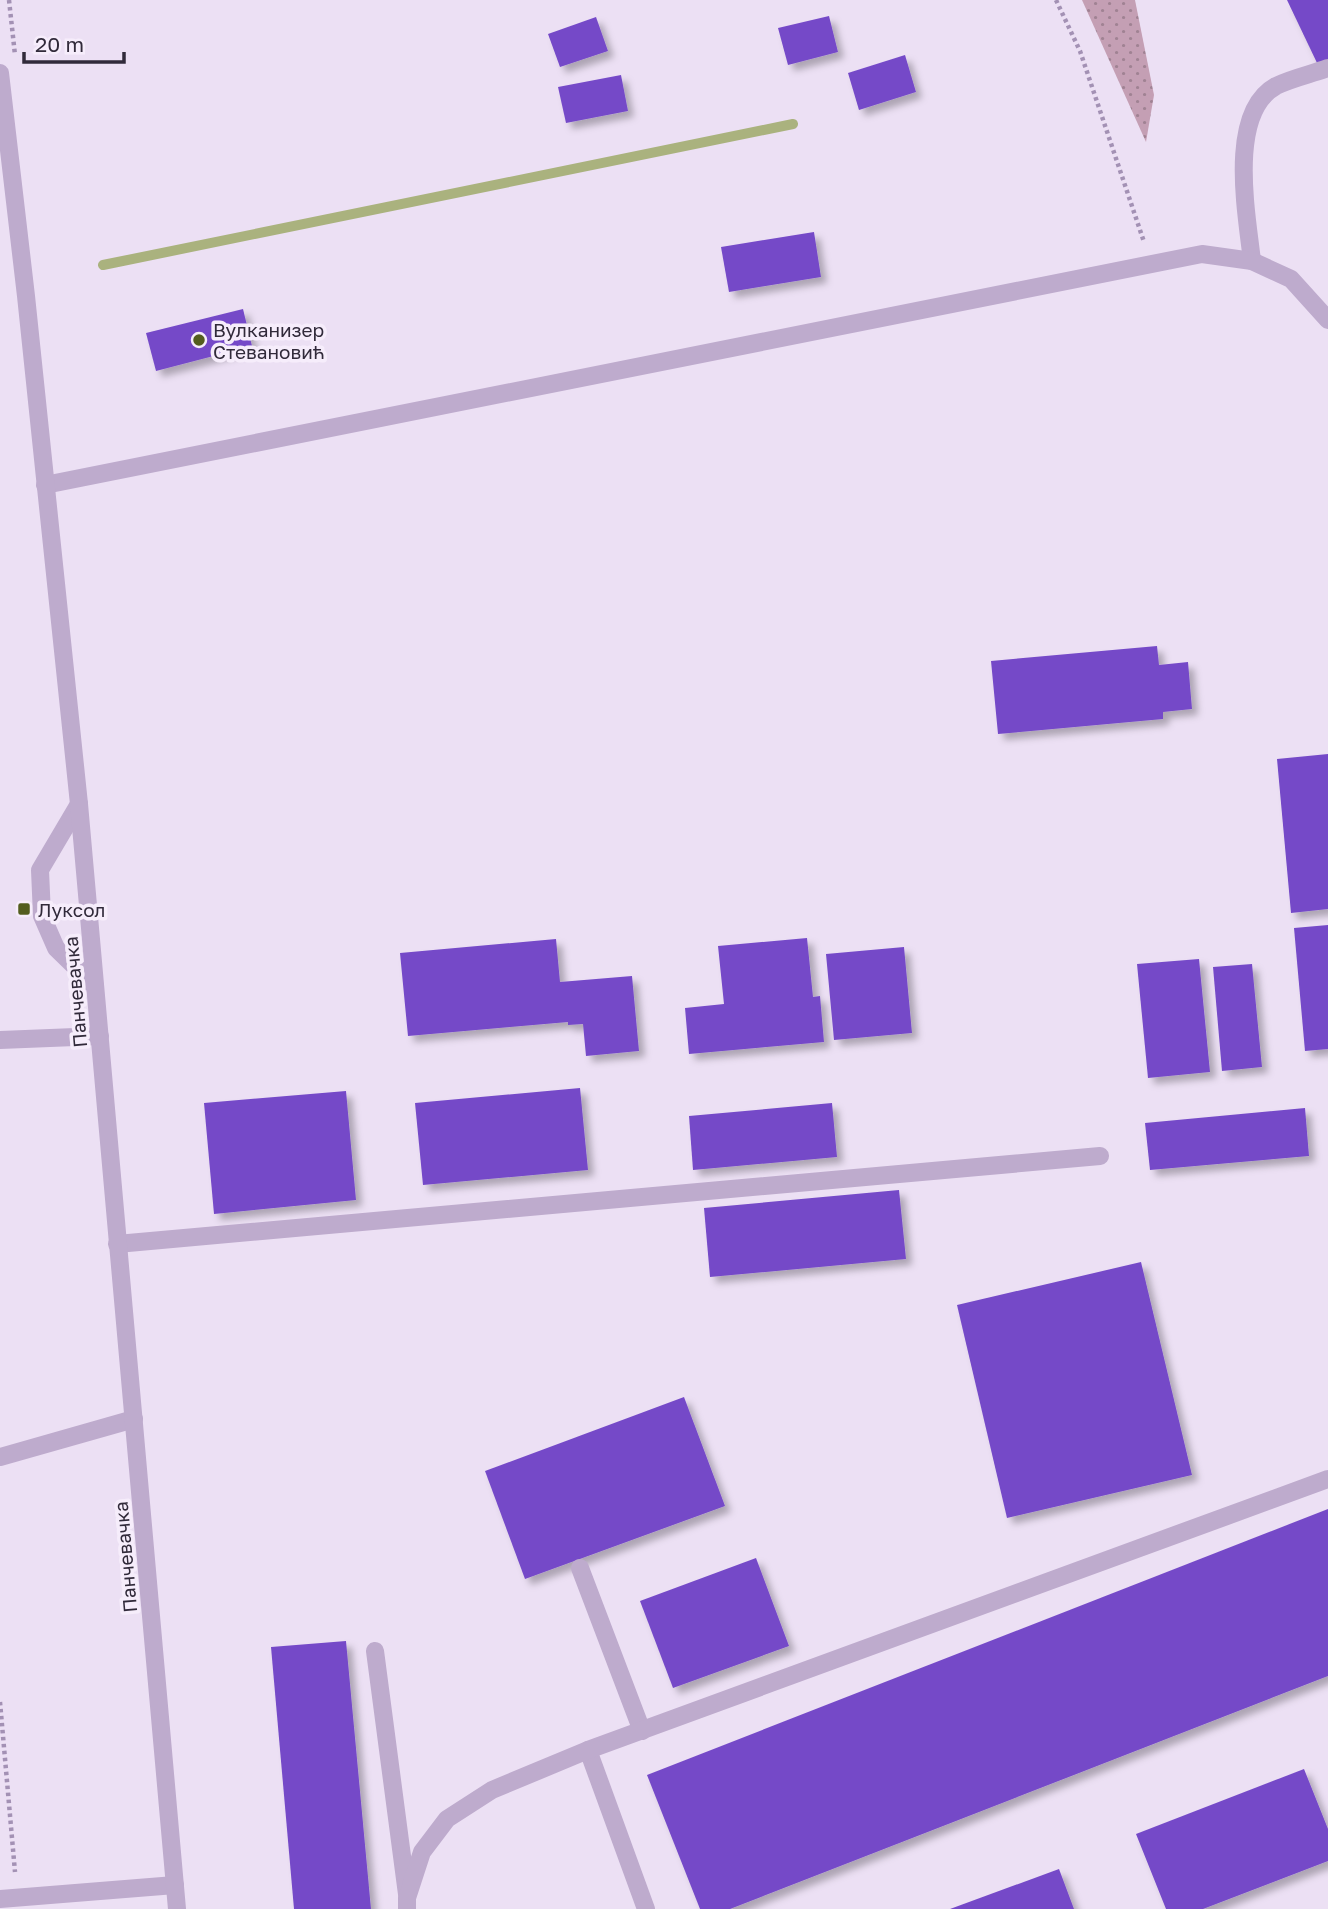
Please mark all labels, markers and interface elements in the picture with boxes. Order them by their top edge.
scale bar [24,21,124,65]
text: 20 m [35,31,84,57]
place label: Вулканизер Стевановић [213,318,325,363]
marker: Вулканизер Стевановић [191,332,207,348]
place label: Луксол [38,898,105,921]
marker: Луксол [16,901,32,917]
street label: Панчевачка [59,935,91,1049]
street label: Панчевачка [109,1500,141,1614]

